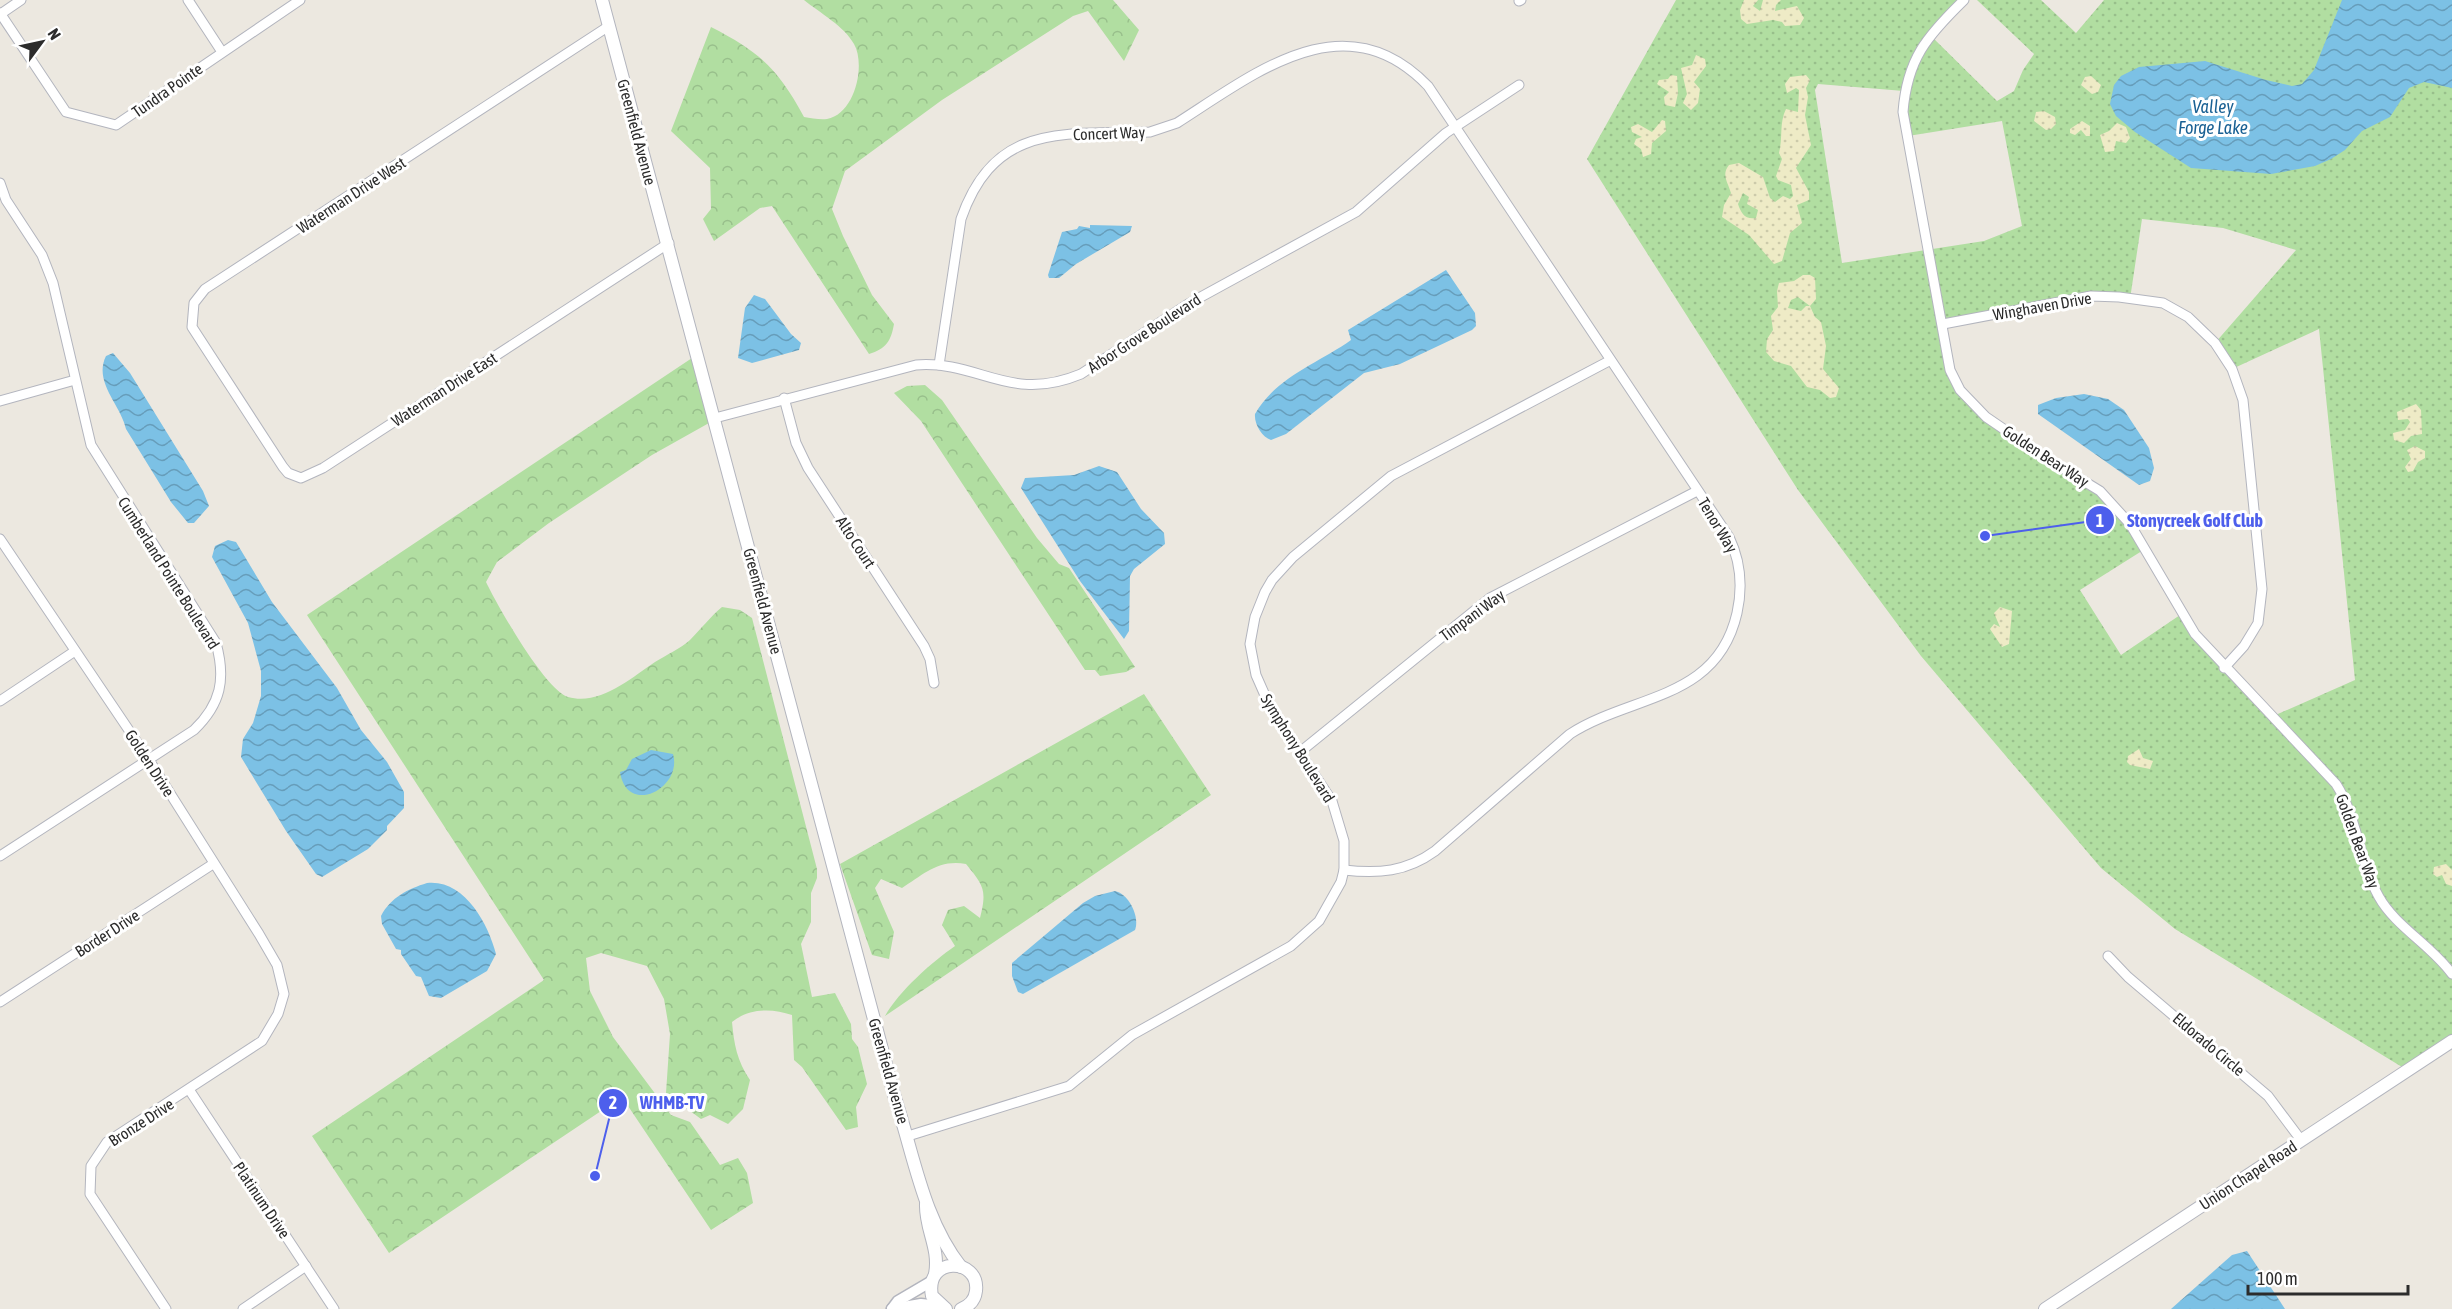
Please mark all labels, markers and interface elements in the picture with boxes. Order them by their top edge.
north arrow [12,12,72,72]
text: N [44,25,65,43]
street label: Tundra Pointe [128,59,206,121]
street label: Greenfield Avenue [614,77,660,187]
water label: Valley Forge Lake [2178,96,2248,138]
street label: Concert Way [1073,123,1146,144]
street label: Waterman Drive West [293,153,409,237]
street label: Winghaven Drive [1991,288,2093,325]
street label: Arbor Grove Boulevard [1084,290,1204,376]
street label: Waterman Drive East [388,348,500,430]
street label: Golden Bear Way [1999,421,2093,492]
street label: Cumberland Pointe Boulevard [115,494,223,652]
street label: Tenor Way [1694,494,1742,556]
callout: Stonycreek Golf Club [2085,502,2275,538]
text: 1 [2096,510,2104,531]
text: Stonycreek Golf Club [2127,510,2263,531]
street label: Alto Court [833,513,880,571]
street label: Greenfield Avenue [740,546,786,656]
street label: Timpani Way [1436,585,1509,645]
street label: Symphony Boulevard [1257,691,1339,806]
street label: Golden Drive [122,726,178,800]
street label: Golden Bear Way [2332,791,2384,891]
street label: Border Drive [72,906,142,960]
street label: Eldorado Circle [2170,1009,2248,1079]
street label: Greenfield Avenue [865,1016,913,1126]
callout: WHMB-TV [598,1085,716,1121]
text: 2 [609,1092,617,1113]
text: WHMB-TV [639,1092,704,1113]
street label: Bronze Drive [105,1094,177,1150]
street label: Union Chapel Road [2196,1137,2301,1214]
street label: Platinum Drive [230,1158,294,1242]
scale bar [2248,1258,2408,1296]
text: 100 m [2257,1268,2298,1289]

